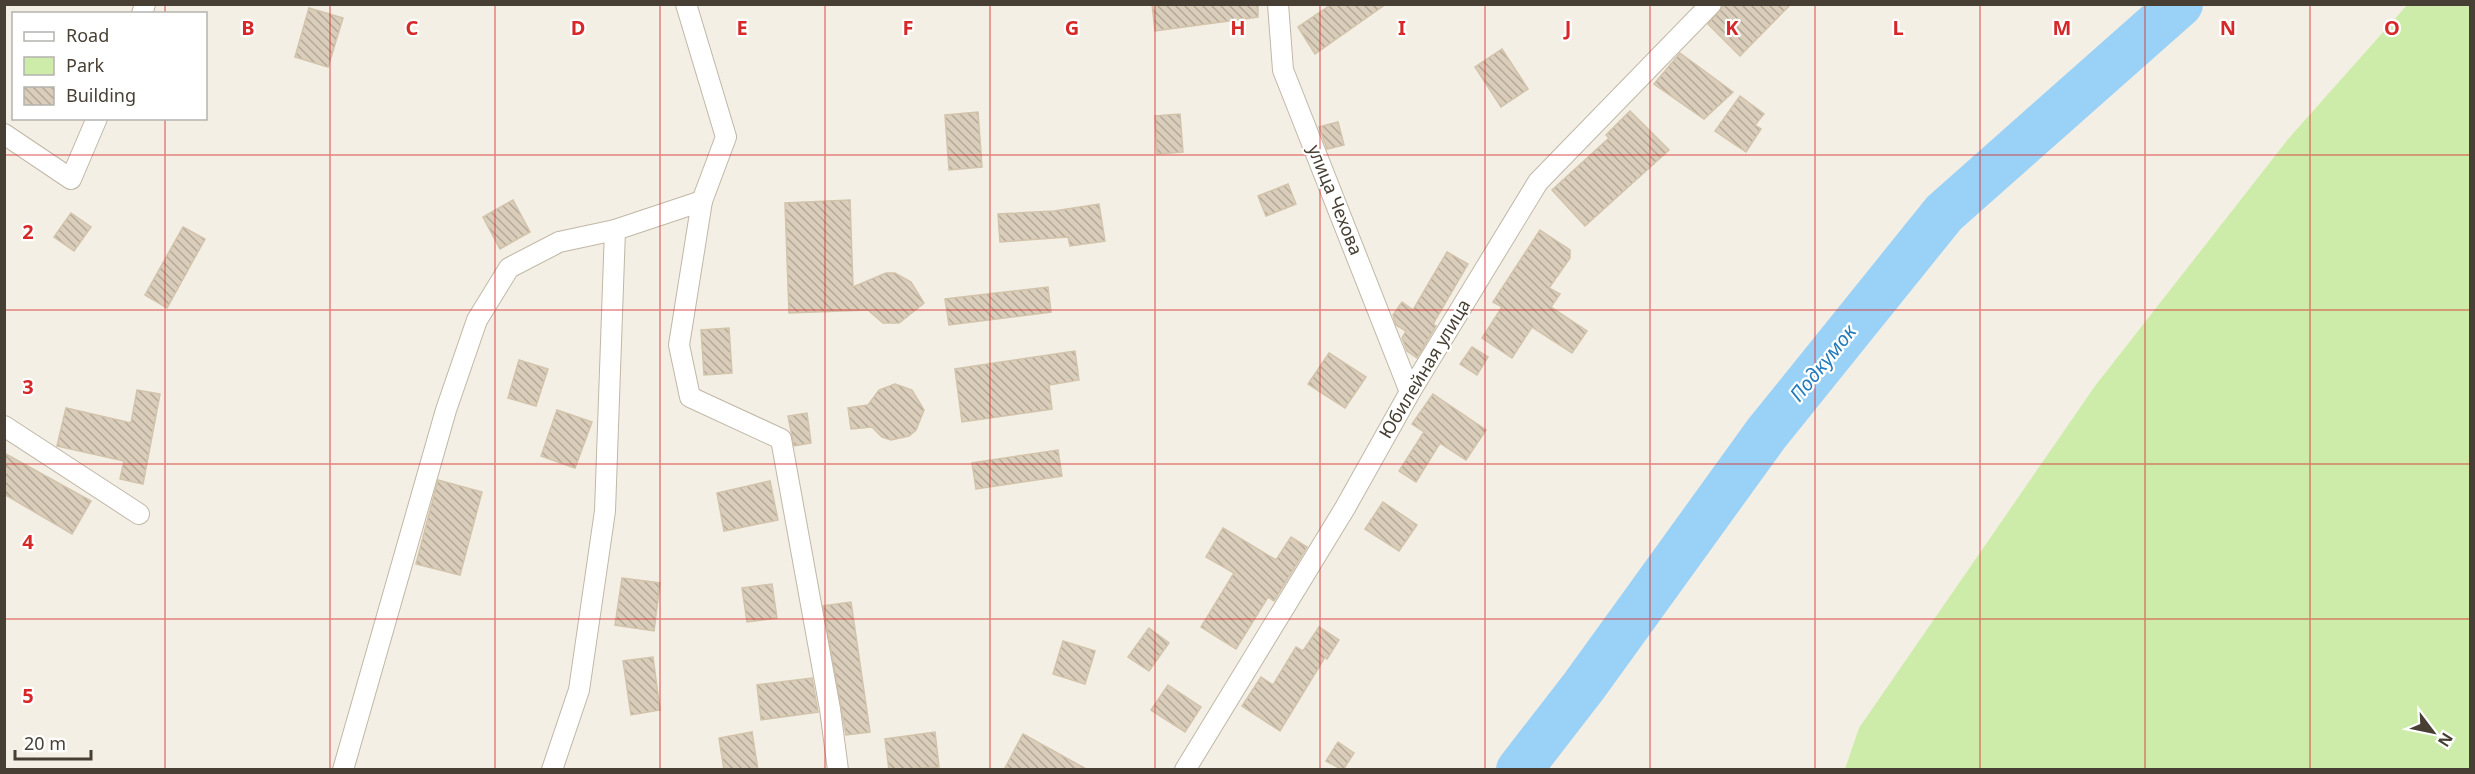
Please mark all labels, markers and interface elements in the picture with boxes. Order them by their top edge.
legend [12,12,207,120]
text: B [241,14,255,41]
text: C [406,14,419,41]
text: D [571,14,585,41]
text: E [736,14,748,41]
text: F [903,14,913,41]
text: G [1065,14,1079,41]
text: H [1230,14,1246,41]
text: I [1398,14,1406,41]
text: J [1563,14,1571,41]
text: K [1725,14,1739,41]
text: L [1892,14,1904,41]
text: M [2053,14,2071,41]
text: N [2220,14,2236,41]
text: O [2384,14,2400,41]
text: Road [66,23,109,47]
text: Park [66,53,104,77]
text: Building [66,83,136,107]
street label: улица Чехова [1303,141,1369,258]
text: 2 [22,218,34,245]
street label: Юбилейная улица [1373,294,1475,443]
water label: Подкумок [1783,318,1863,407]
text: 3 [22,373,34,400]
text: 4 [22,528,34,555]
text: 5 [22,682,34,709]
north arrow [2403,702,2463,762]
scale bar [15,723,92,761]
text: N [2433,729,2458,751]
text: 20 m [24,731,66,755]

